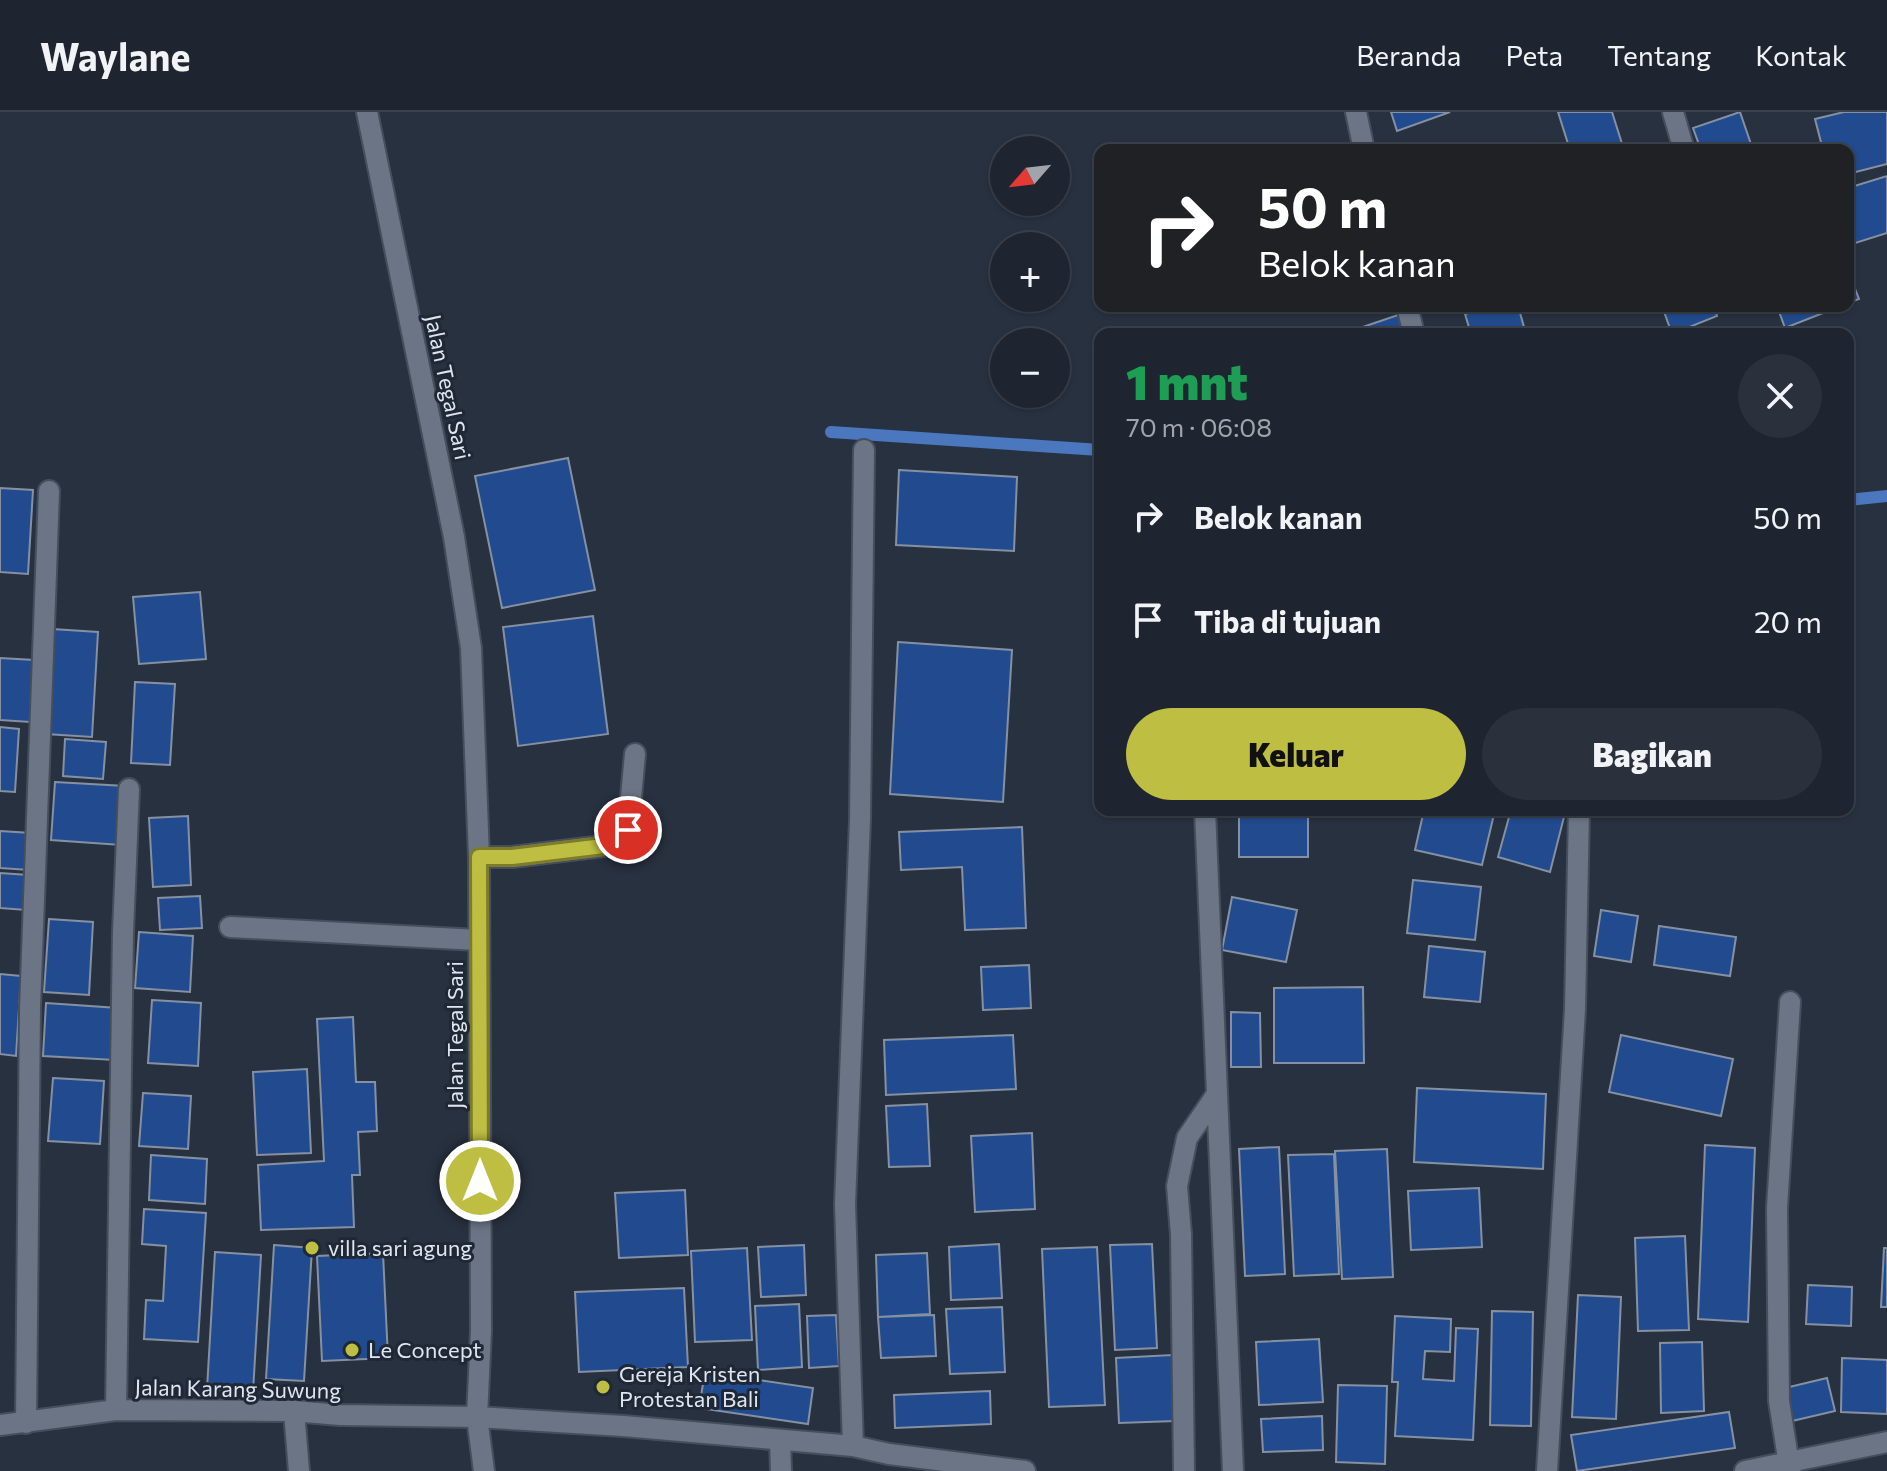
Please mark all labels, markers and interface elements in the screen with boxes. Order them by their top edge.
text: Waylane [40,32,190,79]
text: Beranda [1356,38,1461,72]
text: Peta [1505,38,1563,72]
text: Tentang [1607,38,1711,72]
text: Kontak [1755,38,1847,72]
north arrow [990,136,1070,216]
map controls [990,136,1070,408]
text: 50 m [1258,171,1387,240]
icon: right [1126,176,1230,280]
button: + [990,232,1070,312]
text: Belok kanan [1258,240,1456,284]
street label: Jalan Tegal Sari [420,312,477,462]
button: − [990,328,1070,408]
text: 1 mnt [1126,351,1248,410]
button: close [1738,354,1822,438]
text: 70 m · 06:08 [1126,411,1272,442]
icon: right [1126,494,1170,538]
text: Belok kanan [1194,498,1362,535]
text: 50 m [1753,498,1822,535]
icon: arrive [1126,598,1170,642]
text: Tiba di tujuan [1194,602,1381,639]
text: 20 m [1754,602,1822,639]
button: Keluar [1126,708,1466,800]
button: Bagikan [1482,708,1822,800]
pin [594,796,662,864]
icon: arrive [606,808,650,852]
street label: Jalan Tegal Sari [441,961,468,1109]
position arrow [438,1139,522,1223]
place label: villa sari agung [328,1234,472,1261]
marker: villa sari agung [303,1239,321,1257]
place label: Le Concept [368,1336,482,1363]
marker: Le Concept [343,1341,361,1359]
place label: Gereja Kristen Protestan Bali [619,1360,760,1412]
street label: Jalan Karang Suwung [135,1373,342,1404]
marker: Gereja Kristen Protestan Bali [594,1378,612,1396]

